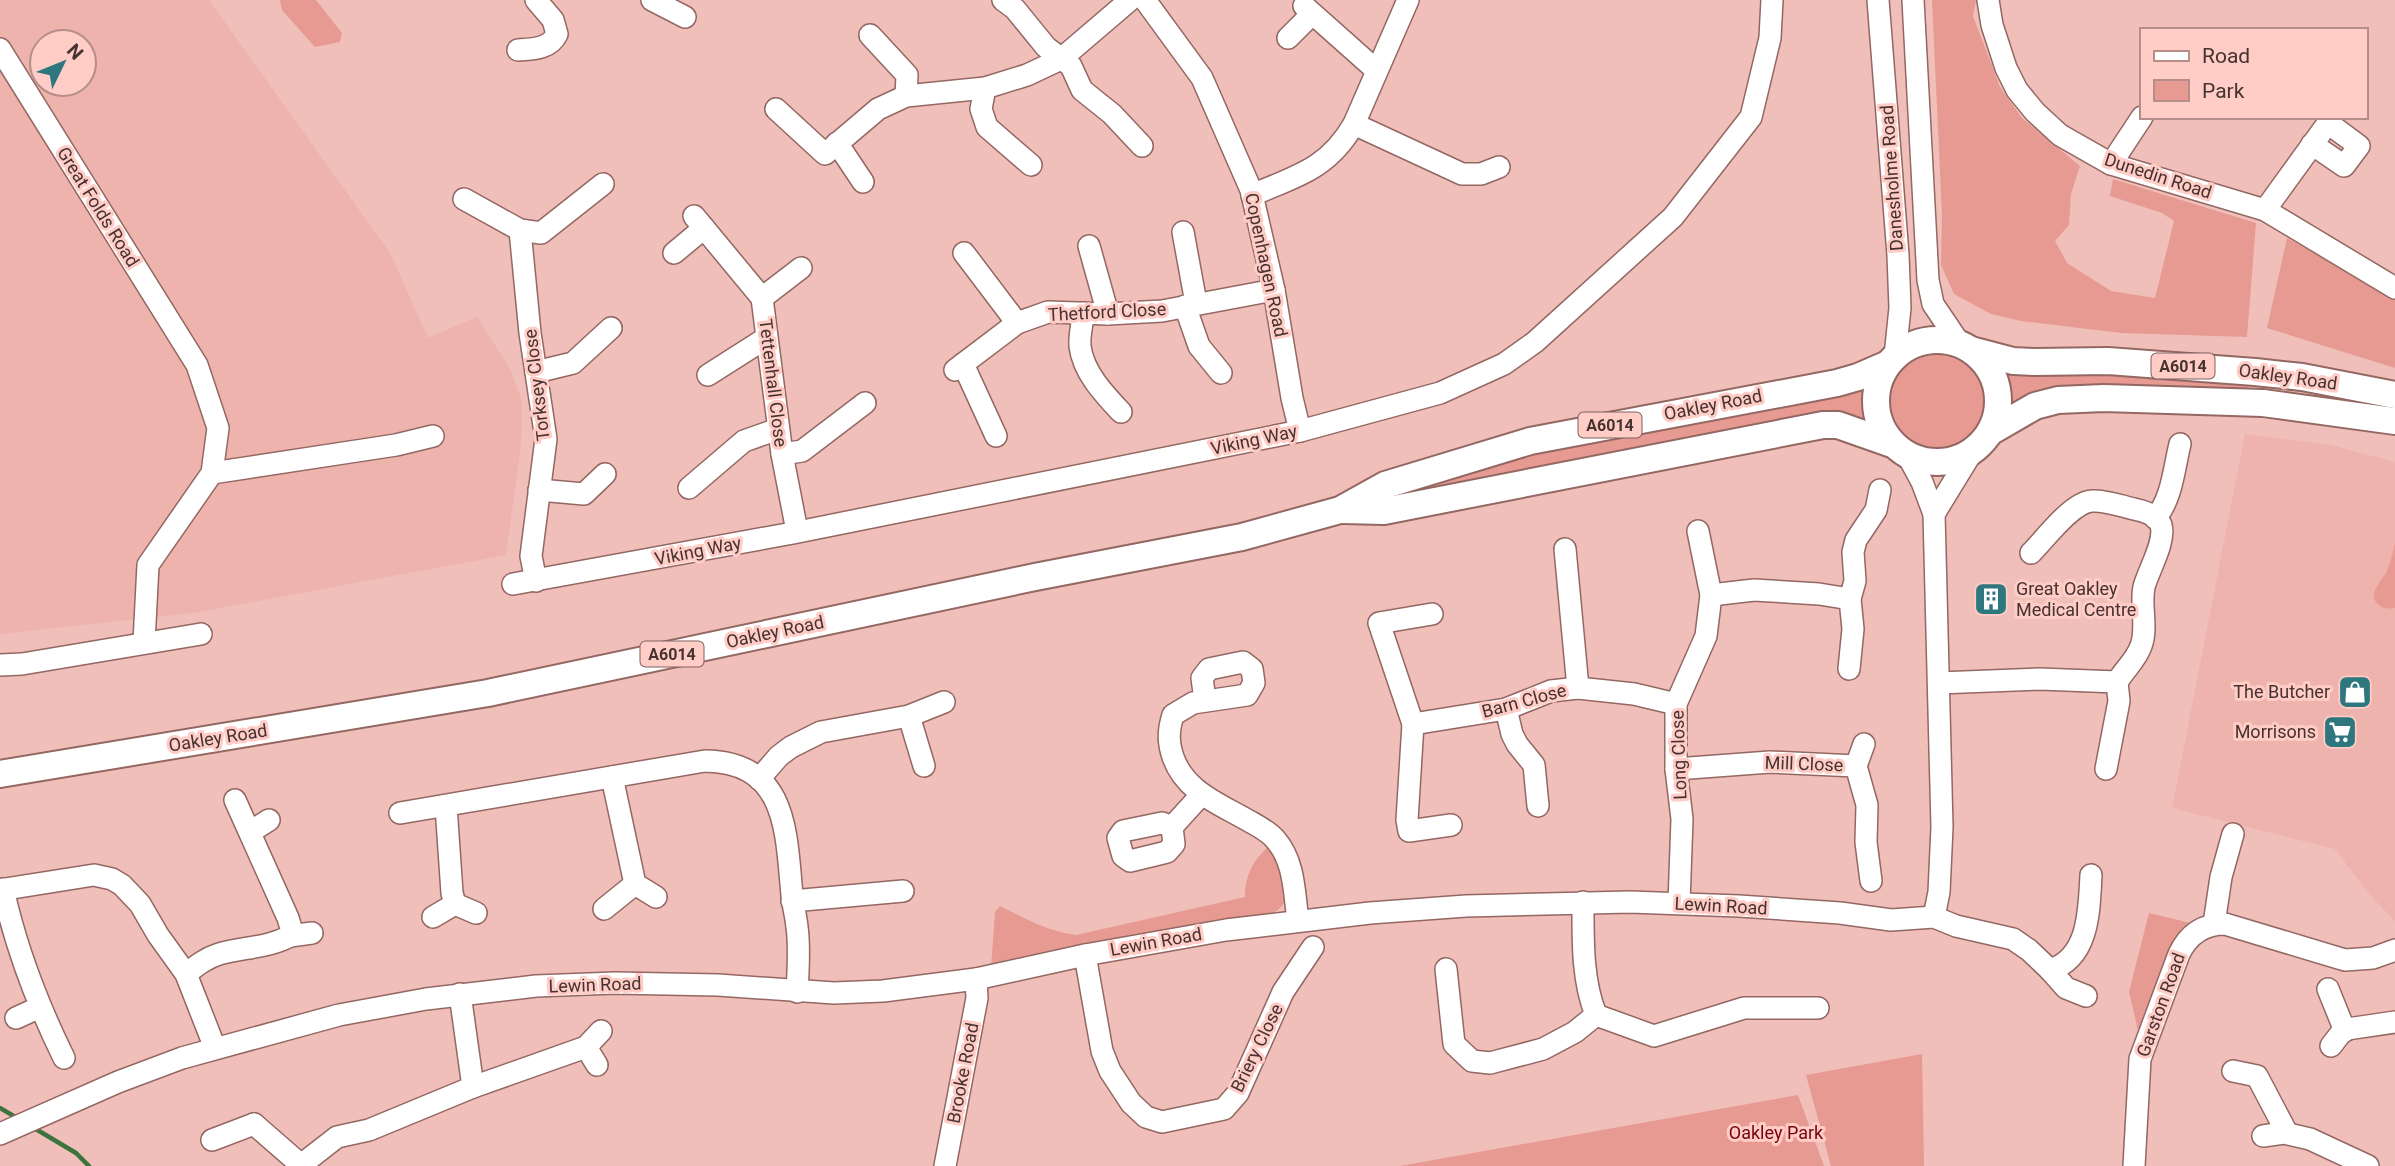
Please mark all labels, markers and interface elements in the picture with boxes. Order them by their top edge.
north arrow [28,28,98,98]
legend [2140,28,2367,119]
text: N [62,39,88,64]
text: Road [2202,44,2250,68]
text: Park [2202,79,2245,103]
street label: Danesholme Road [1876,104,1907,252]
street label: Great Folds Road [53,143,144,271]
street label: Dunedin Road [2102,148,2214,203]
street label: Copenhagen Road [1241,191,1292,339]
street label: Thetford Close [1047,298,1167,325]
street label: Tettenhall Close [755,318,792,448]
street label: Torksey Close [519,328,554,442]
road number: A6014 [2152,354,2214,378]
street label: Oakley Road [2237,359,2339,394]
street label: Oakley Road [1662,385,1764,424]
road number: A6014 [1578,412,1642,438]
street label: Viking Way [1209,420,1299,459]
street label: Viking Way [653,532,743,569]
place label: Great Oakley Medical Centre [2016,578,2136,620]
building icon: Great Oakley Medical Centre [1972,580,2010,618]
street label: Oakley Road [724,611,826,652]
road number: A6014 [640,642,704,666]
shop icon: The Butcher [2336,673,2374,711]
street label: Barn Close [1479,679,1568,722]
place label: The Butcher [2233,681,2330,702]
street label: Long Close [1666,710,1691,800]
supermarket icon: Morrisons [2321,713,2359,751]
street label: Oakley Road [167,719,269,756]
place label: Morrisons [2235,721,2316,742]
street label: Mill Close [1764,752,1844,775]
street label: Lewin Road [1674,893,1768,918]
street label: Lewin Road [1108,923,1203,960]
street label: Garston Road [2132,950,2189,1060]
street label: Lewin Road [548,972,642,997]
street label: Briery Close [1226,1000,1287,1095]
street label: Brooke Road [942,1021,983,1125]
park label: Oakley Park [1729,1122,1824,1143]

